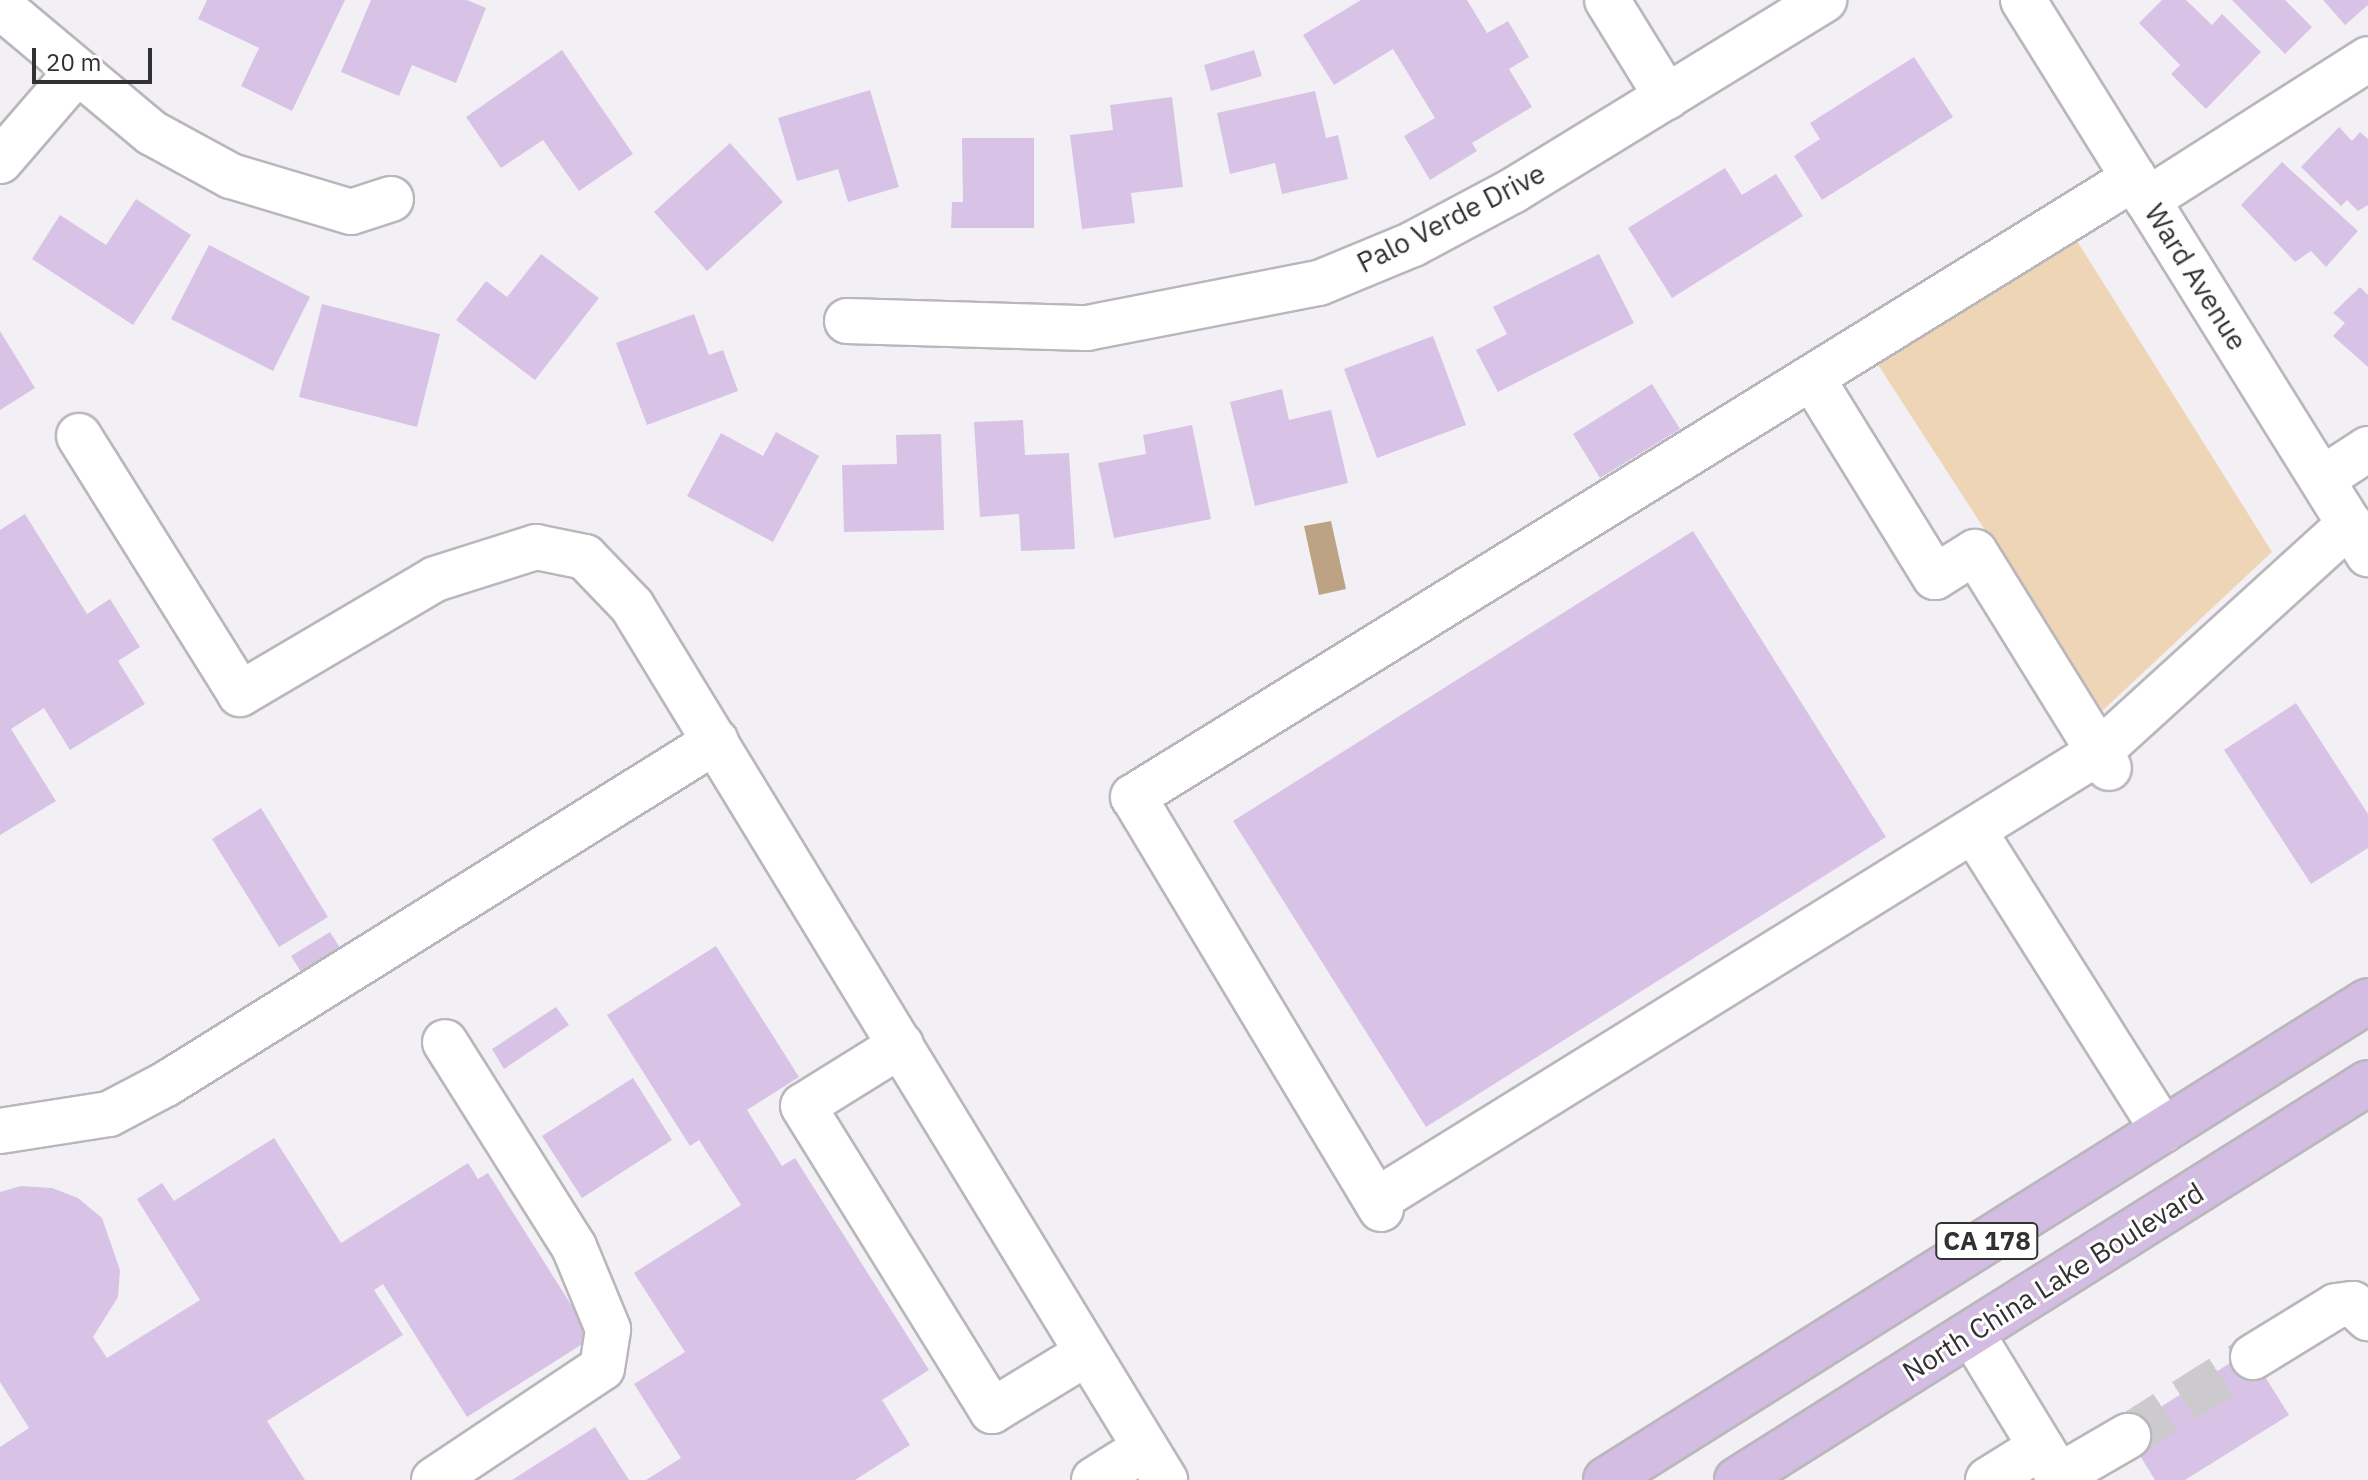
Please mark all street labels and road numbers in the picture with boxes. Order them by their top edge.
street label: Palo Verde Drive [1351,156,1551,280]
street label: Ward Avenue [2138,198,2254,356]
street label: North China Lake Boulevard [1896,1175,2210,1389]
road number: CA 178 [1935,1219,2039,1263]

